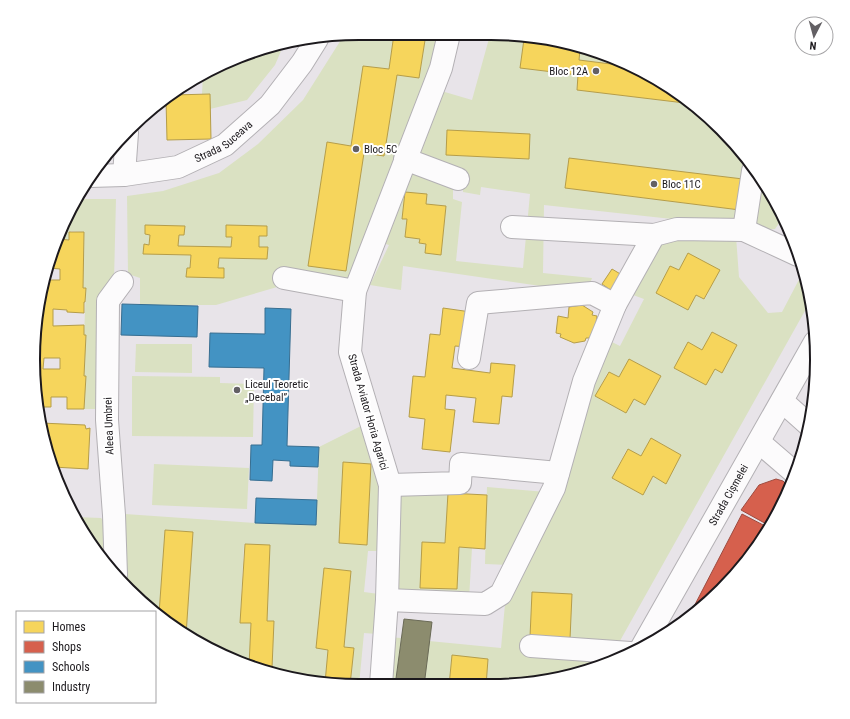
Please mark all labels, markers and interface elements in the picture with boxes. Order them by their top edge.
north arrow [794,16,834,56]
text: N [809,39,817,52]
place label: Bloc 12A [549,65,589,78]
marker: Bloc 12A [591,66,601,76]
street label: Strada Suceava [192,118,255,165]
place label: Bloc 5C [364,143,397,156]
marker: Bloc 5C [351,144,361,154]
place label: Bloc 11C [662,178,701,191]
marker: Bloc 11C [649,179,659,189]
street label: Strada Aviator Horia Agarici [345,352,391,472]
place label: Liceul Teoretic „Decebal” [245,378,308,404]
marker: Liceul Teoretic „Decebal” [232,385,242,395]
street label: Aleea Umbrei [101,397,117,455]
street label: Strada Cișmelei [706,462,751,528]
legend [16,611,156,703]
text: Homes [52,620,86,634]
text: Shops [52,640,81,654]
text: Schools [52,660,90,674]
text: Industry [52,680,90,694]

